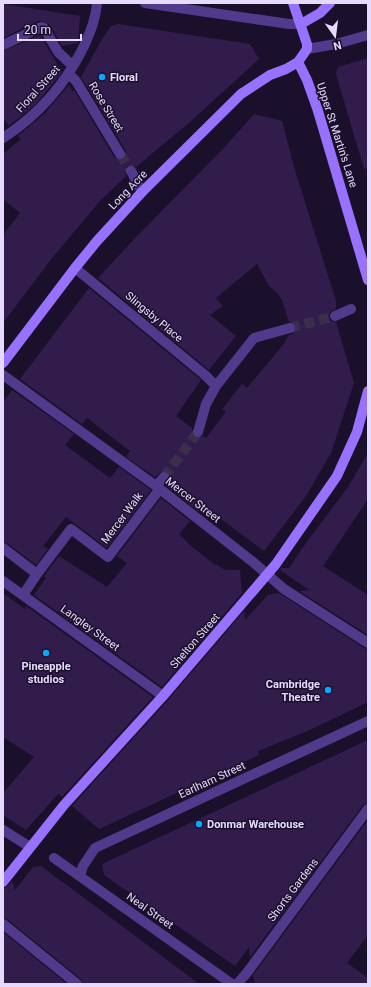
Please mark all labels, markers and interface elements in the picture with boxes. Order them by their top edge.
scale bar [18,16,81,42]
north arrow [315,16,355,56]
text: 20 m [24,23,51,37]
text: N [332,38,343,53]
street label: Floral Street [13,62,63,115]
place label: Floral [110,71,138,84]
marker: Floral [97,72,107,82]
street label: Rose Street [86,80,126,135]
street label: Upper St Martin's Lane [314,81,360,189]
street label: Long Acre [106,168,150,212]
street label: Slingsby Place [123,289,186,345]
street label: Mercer Street [163,475,223,526]
street label: Mercer Walk [98,489,146,546]
street label: Langley Street [58,602,122,654]
street label: Shelton Street [168,611,223,671]
marker: Pineapple studios [41,648,51,658]
place label: Pineapple studios [21,660,71,686]
place label: Cambridge Theatre [266,678,320,704]
marker: Cambridge Theatre [323,685,333,695]
street label: Earlham Street [177,759,248,801]
place label: Donmar Warehouse [207,818,304,831]
marker: Donmar Warehouse [194,819,204,829]
street label: Shorts Gardens [265,856,321,924]
street label: Neal Street [124,890,176,932]

